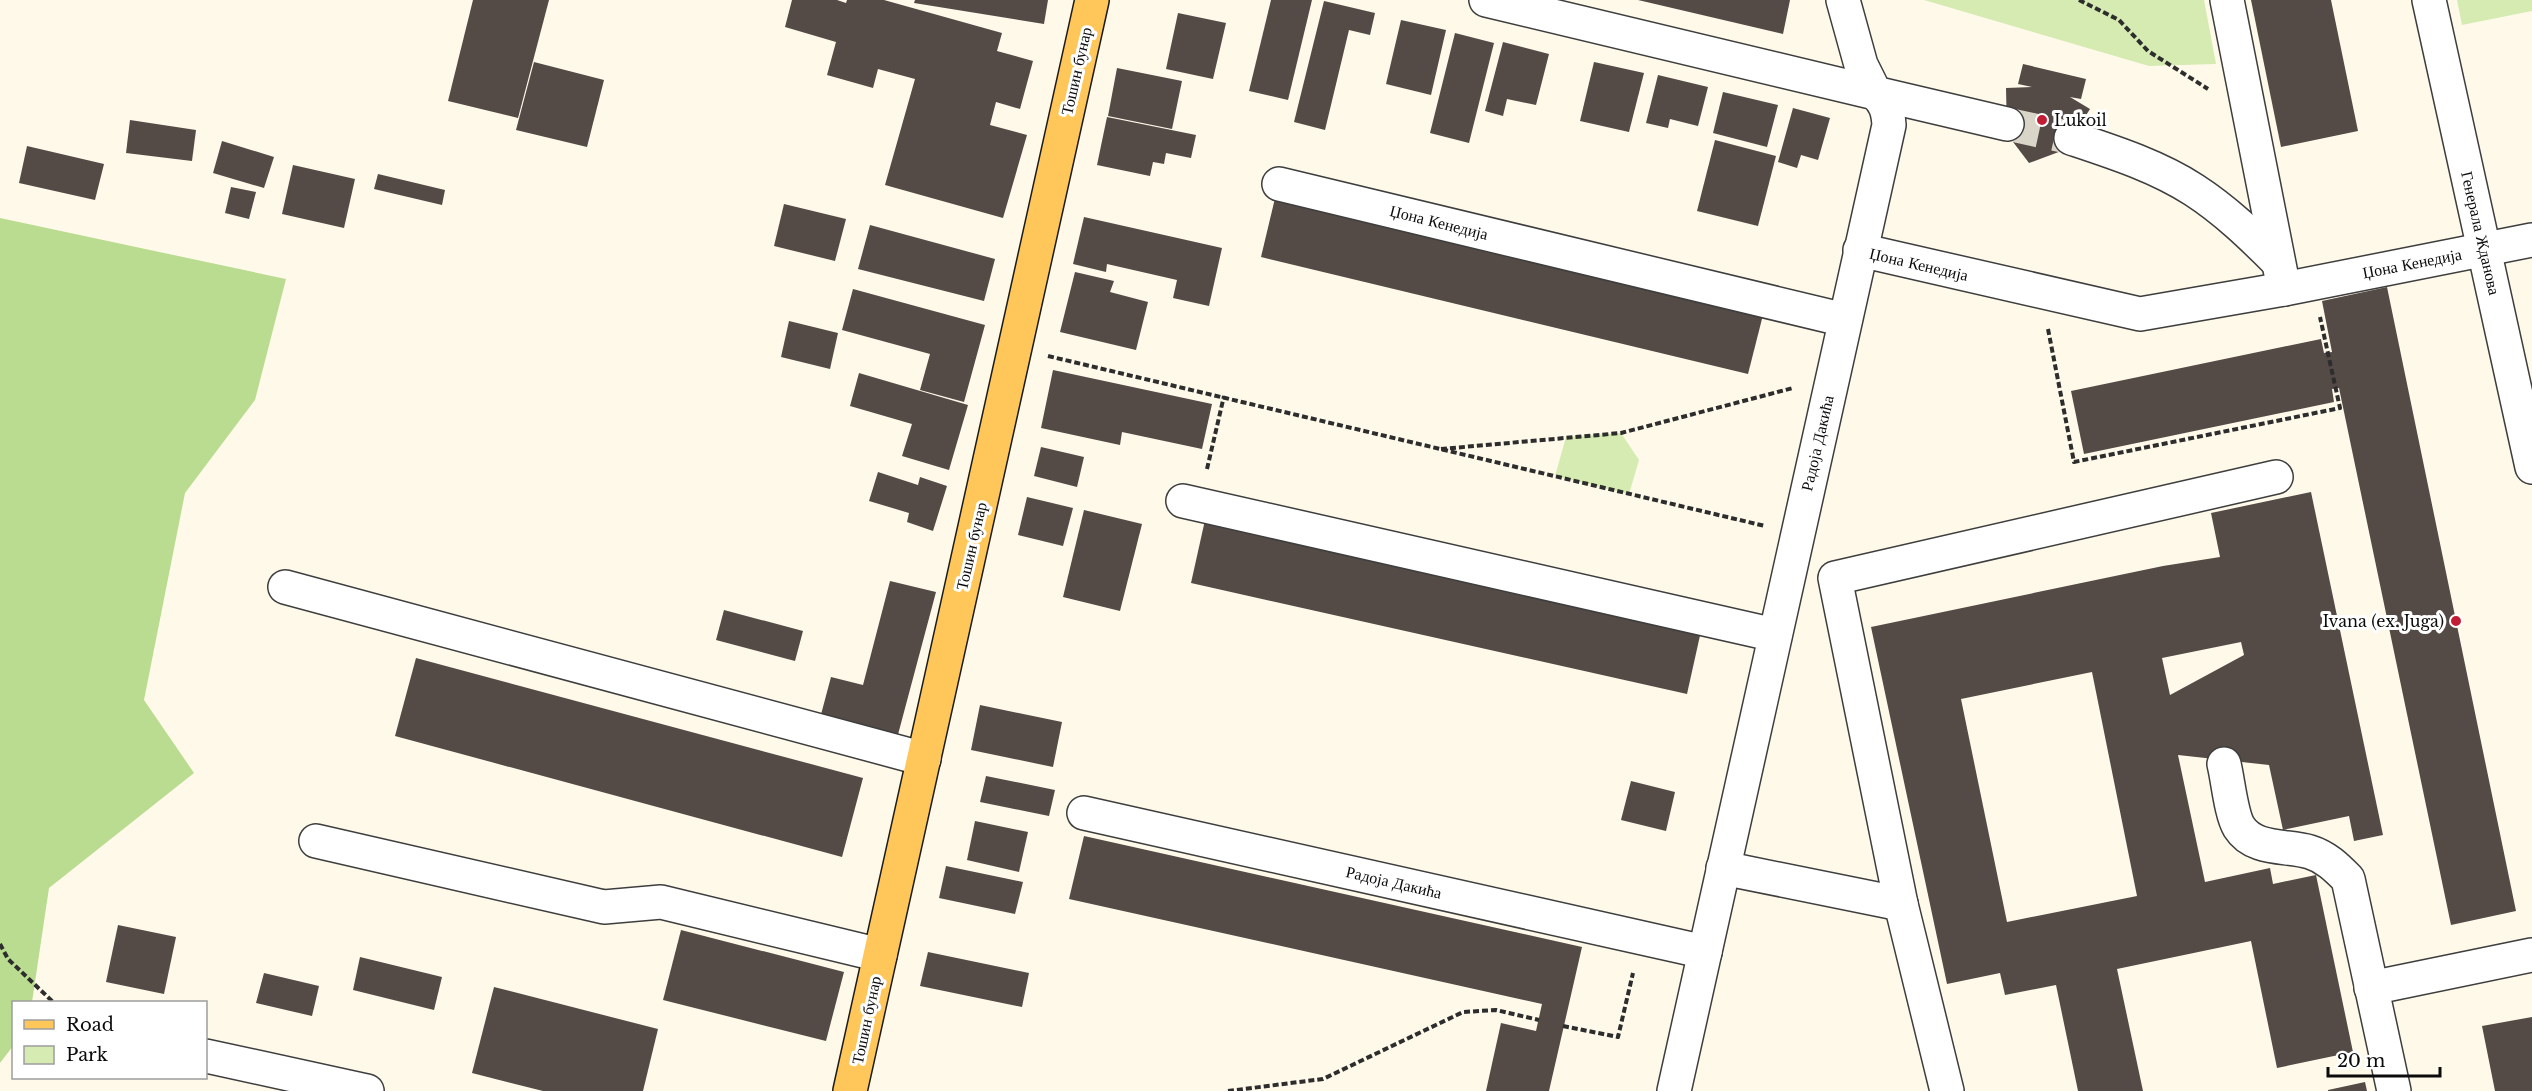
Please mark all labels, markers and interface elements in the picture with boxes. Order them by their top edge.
street label: Тошин бунар [1056,25,1096,117]
place label: Lukoil [2054,110,2107,130]
marker: Lukoil [2035,113,2049,127]
street label: Генерала Жданова [2457,169,2505,297]
street label: Џона Кенедија [1388,200,1490,244]
street label: Џона Кенедија [1868,243,1970,285]
street label: Џона Кенедија [2361,244,2463,282]
street label: Радоја Дакића [1796,393,1838,493]
street label: Тошин бунар [951,500,991,592]
place label: Ivana (ex. Juga) [2322,611,2444,631]
marker: Ivana (ex. Juga) [2449,614,2463,628]
street label: Радоја Дакића [1344,861,1444,903]
street label: Тошин бунар [847,974,885,1066]
legend [12,1001,207,1079]
text: Road [66,1014,114,1036]
scale bar [2328,1040,2440,1078]
text: Park [66,1044,108,1066]
text: 20 m [2337,1050,2385,1072]

